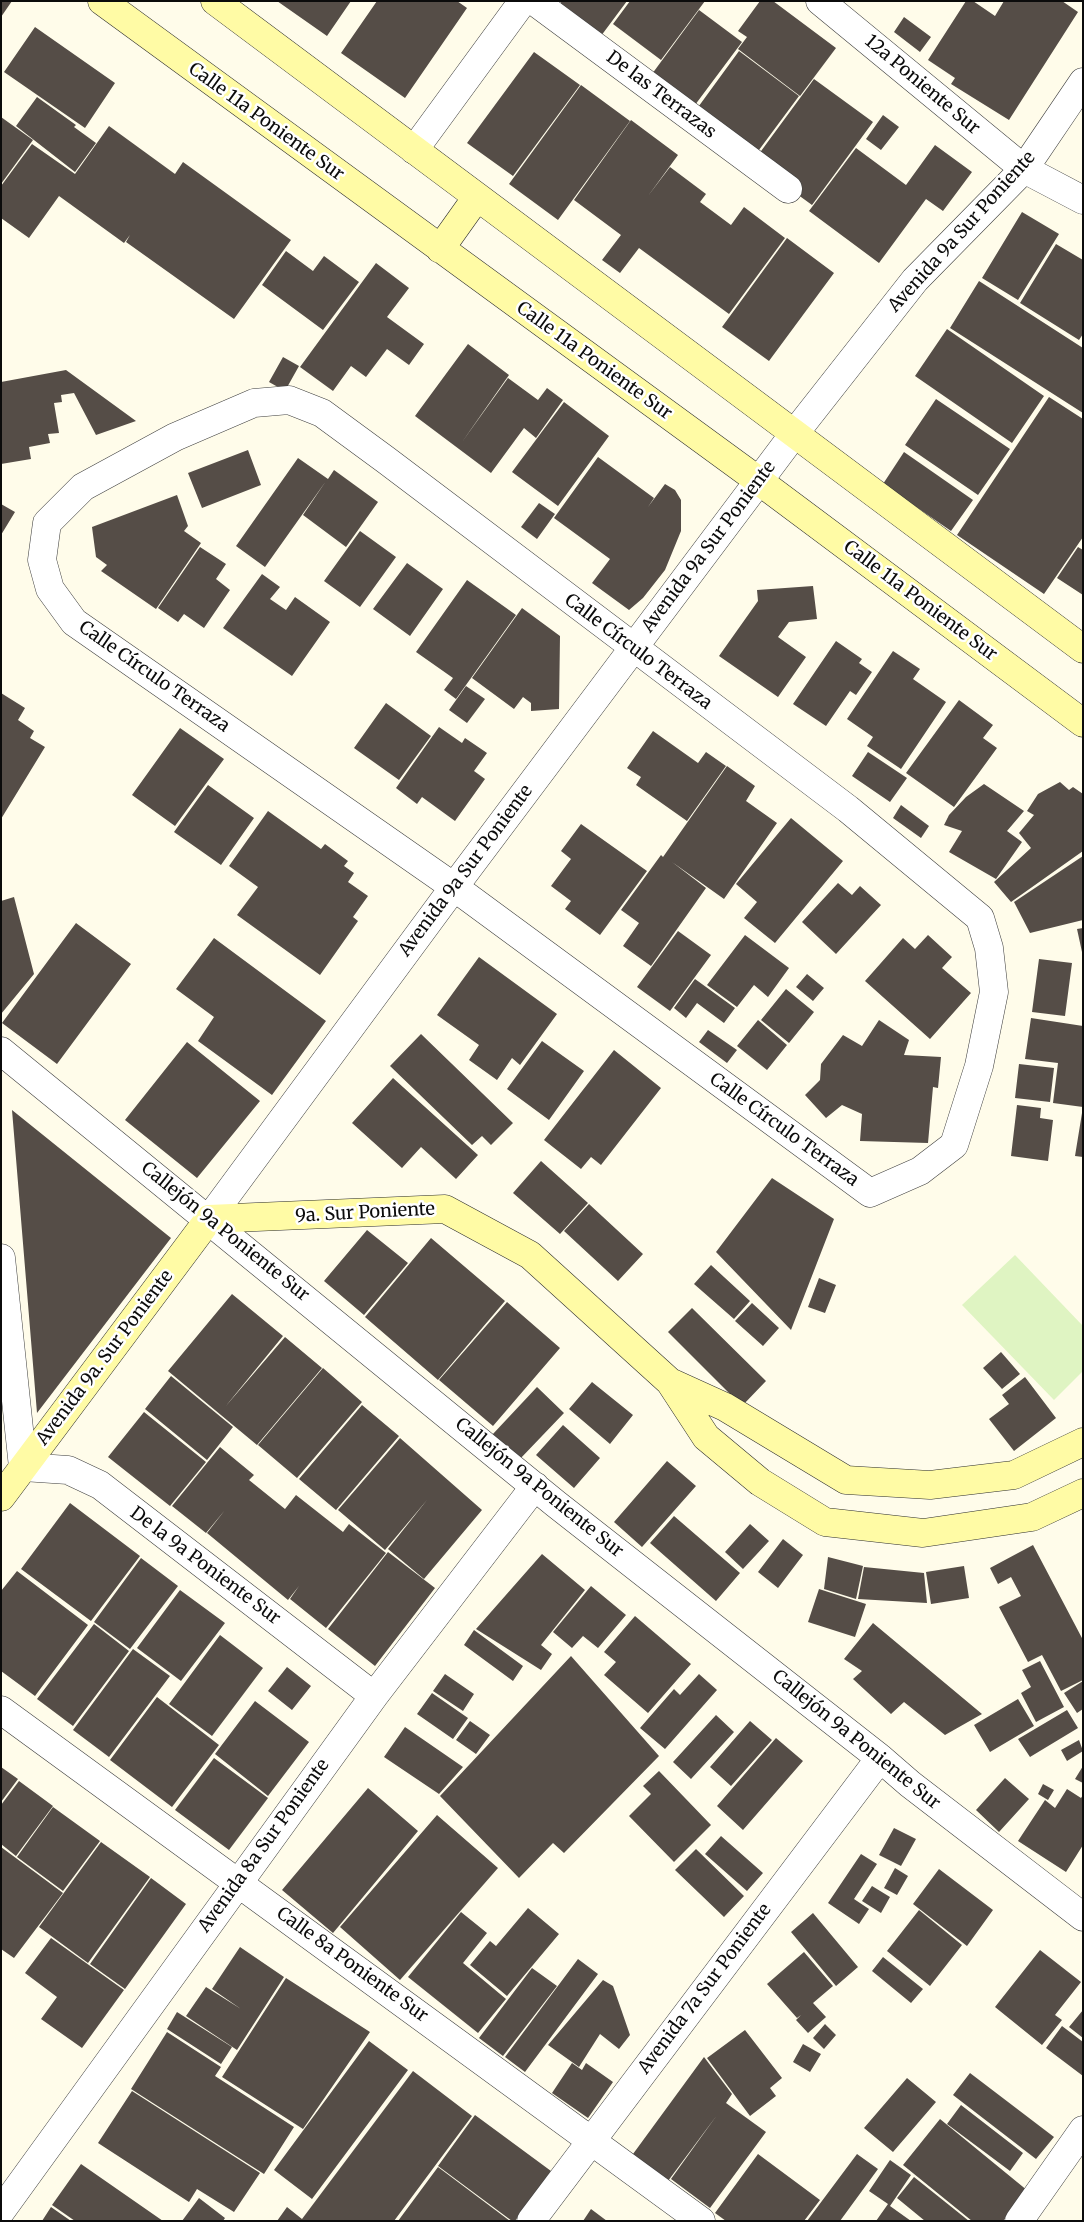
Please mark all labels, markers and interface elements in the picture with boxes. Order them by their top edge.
street label: 12a Poniente Sur [860,31,984,139]
street label: De las Terrazas [602,47,720,143]
street label: Calle 11a Poniente Sur [184,58,348,186]
street label: Avenida 9a Sur Poniente [884,147,1040,317]
street label: Calle 11a Poniente Sur [512,297,676,425]
street label: Avenida 9a Sur Poniente [637,457,781,637]
street label: Calle 11a Poniente Sur [839,536,1001,666]
street label: Calle Círculo Terraza [560,590,716,714]
street label: Calle Círculo Terraza [75,617,233,737]
street label: Avenida 9a Sur Poniente [394,781,538,961]
street label: Calle Círculo Terraza [705,1069,863,1191]
street label: Callejón 9a Poniente Sur [137,1158,313,1306]
street label: 9a. Sur Poniente [295,1199,435,1227]
street label: Avenida 9a. Sur Poniente [32,1266,178,1450]
street label: Callejón 9a Poniente Sur [451,1414,627,1562]
street label: De la 9a Poniente Sur [126,1502,284,1630]
street label: Callejón 9a Poniente Sur [768,1666,944,1814]
street label: Avenida 8a Sur Poniente [194,1755,334,1937]
street label: Avenida 7a Sur Poniente [634,1900,776,2078]
street label: Calle 8a Poniente Sur [272,1903,432,2027]

